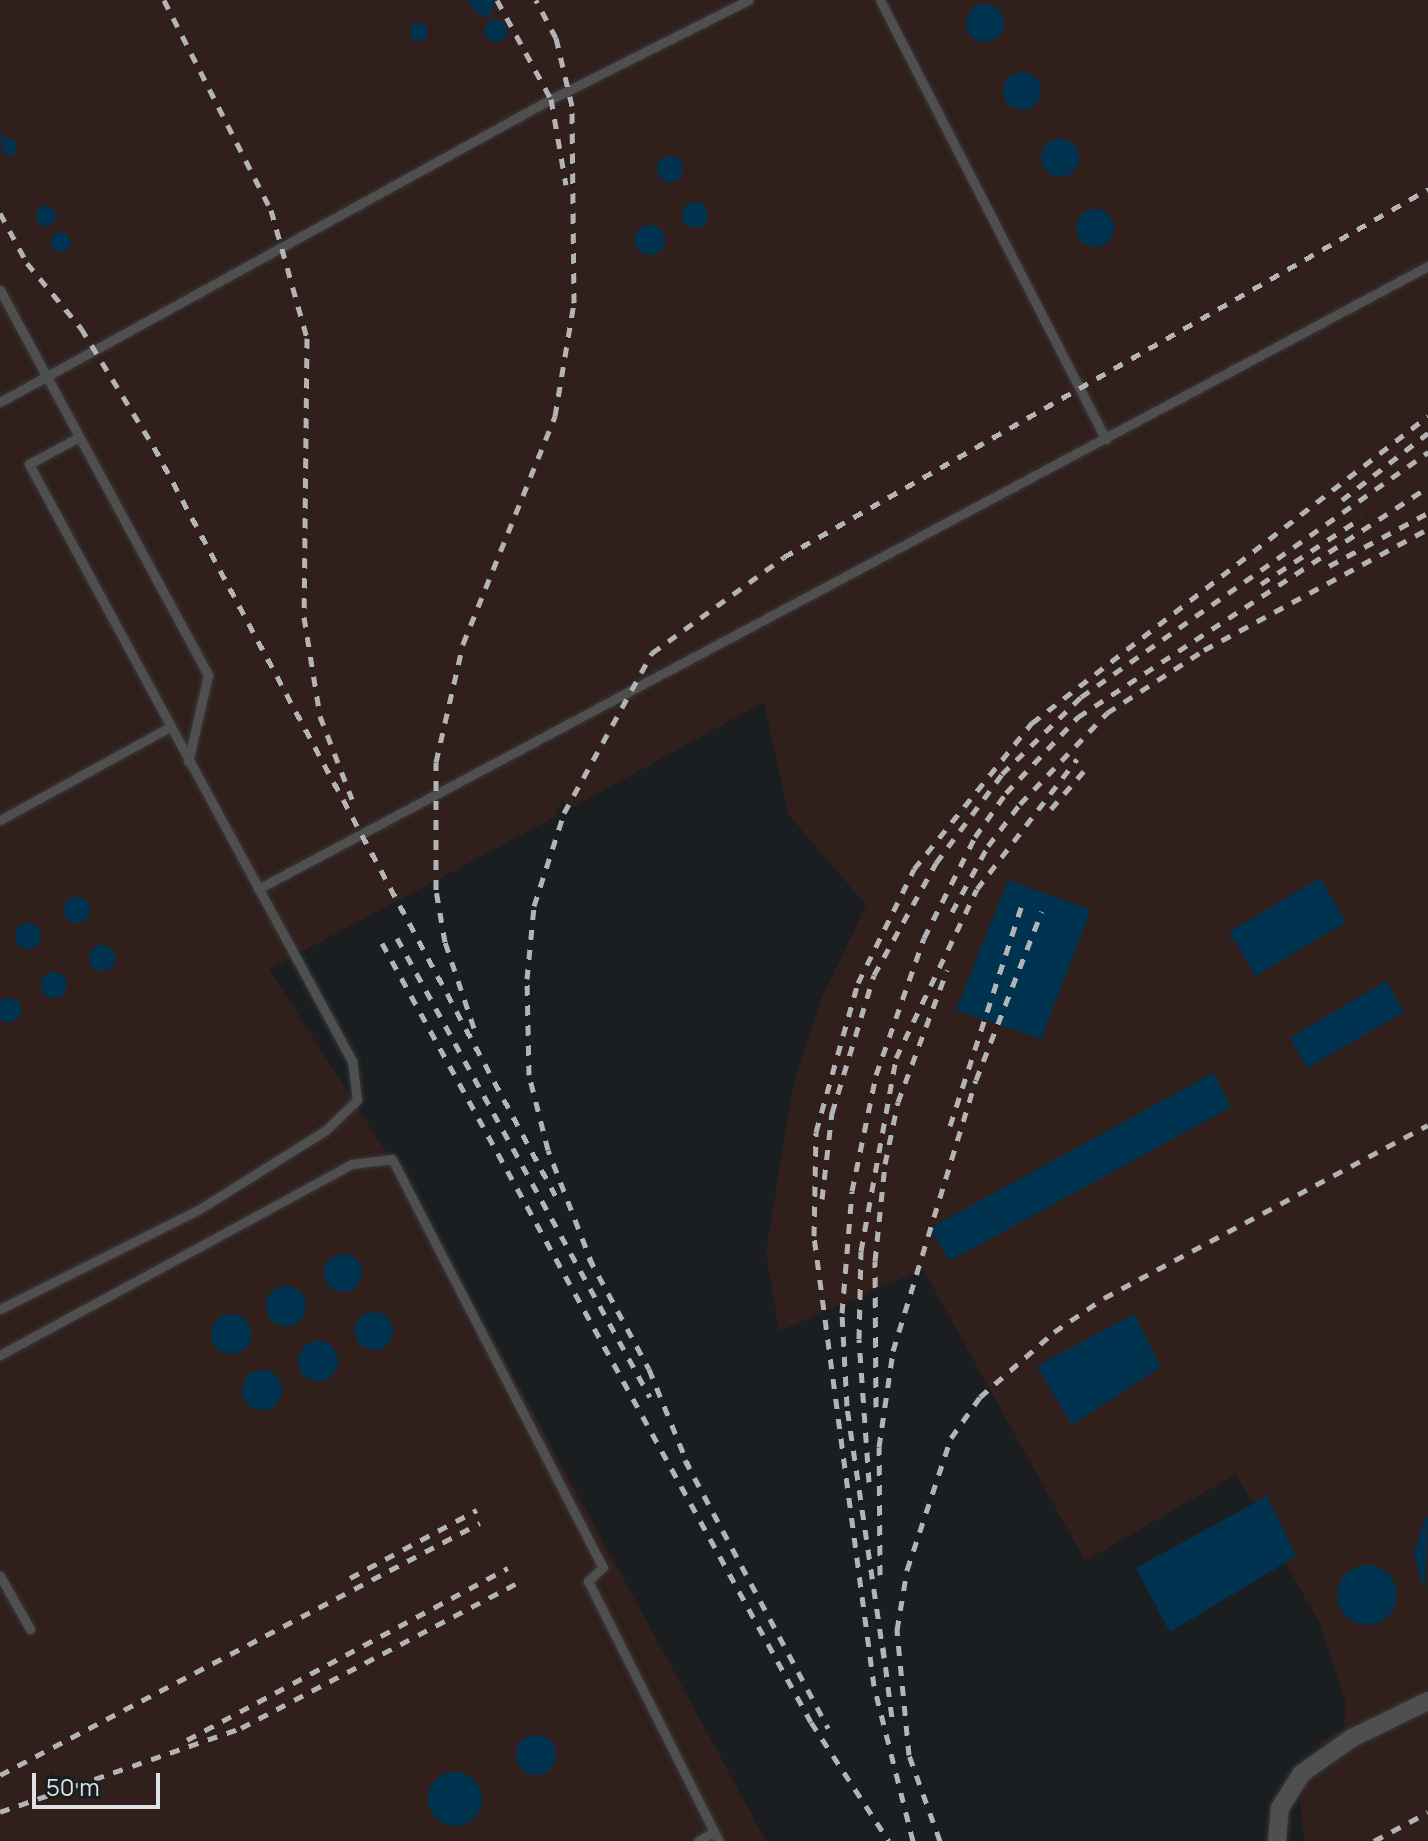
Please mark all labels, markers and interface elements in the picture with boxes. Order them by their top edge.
scale bar [36,1757,164,1807]
text: 50 m [46,1770,100,1803]

